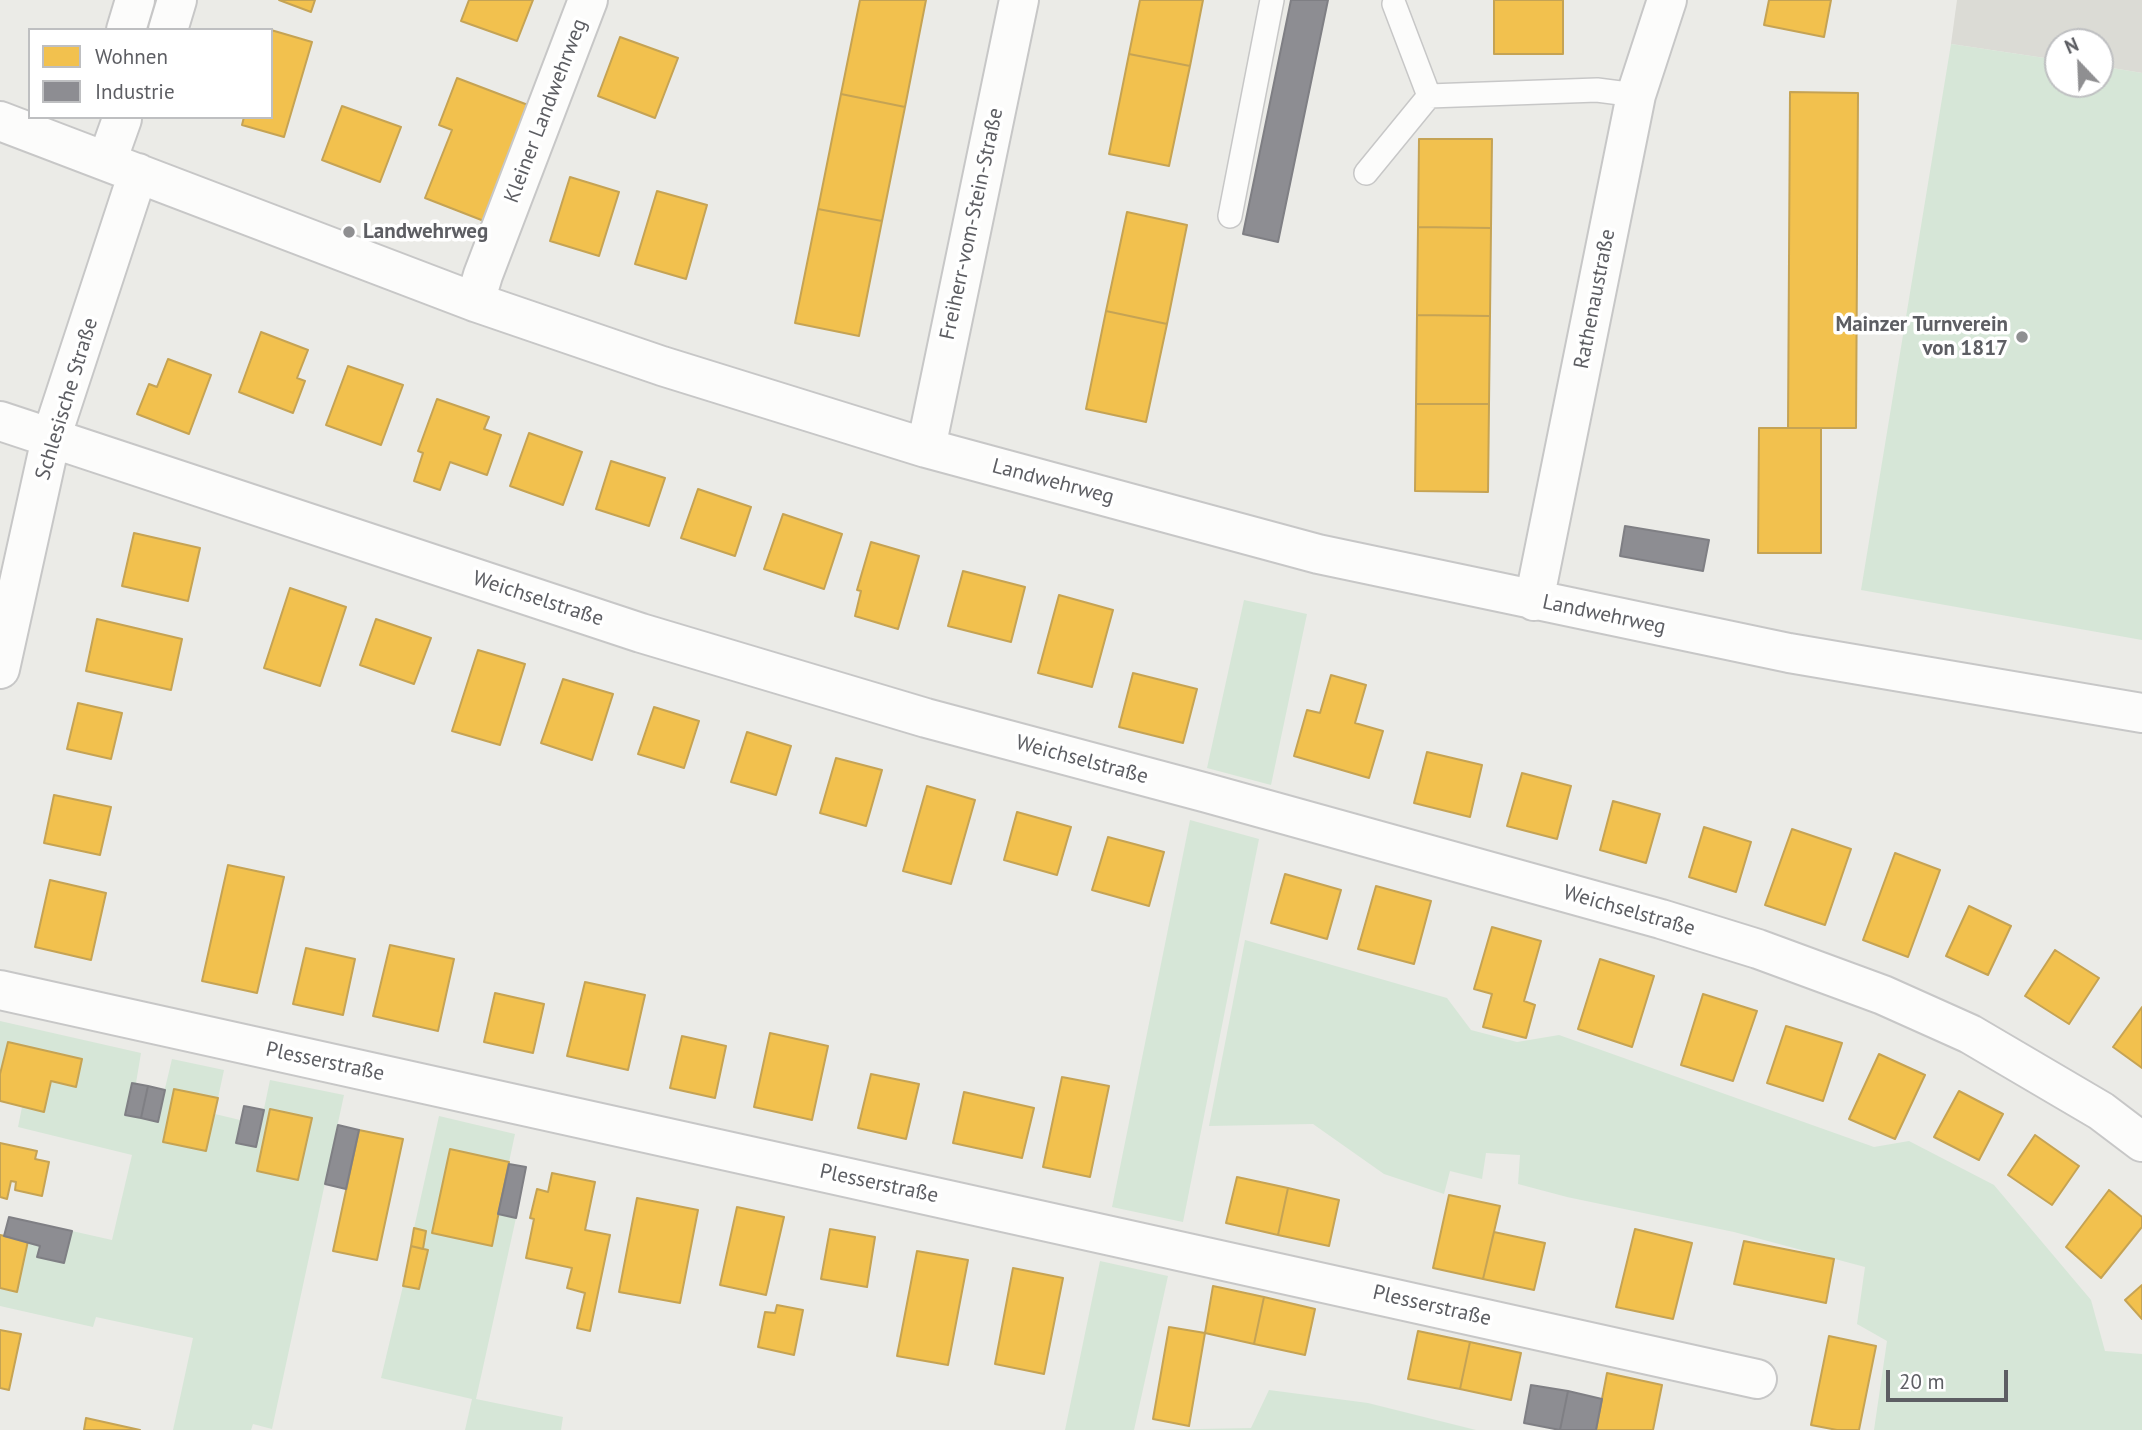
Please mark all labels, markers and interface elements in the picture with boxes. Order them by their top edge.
street label: Kleiner Landwehrweg [499,15,593,207]
legend [28,28,273,119]
north arrow [2044,28,2114,98]
text: N [2061,32,2082,59]
text: Wohnen [95,43,168,70]
text: Industrie [95,78,175,105]
street label: Freiherr-vom-Stein-Straße [935,106,1009,342]
place label: Landwehrweg [363,219,488,245]
marker: Landwehrweg [341,224,357,240]
street label: Rathenaustraße [1569,227,1621,371]
place label: Mainzer Turnverein von 1817 [1835,312,2008,362]
street label: Schlesische Straße [30,315,104,483]
marker: Mainzer Turnverein von 1817 [2014,329,2030,345]
street label: Landwehrweg [989,454,1117,510]
street label: Weichselstraße [469,566,607,632]
street label: Landwehrweg [1540,590,1668,640]
street label: Weichselstraße [1013,730,1151,790]
street label: Weichselstraße [1560,880,1698,942]
street label: Plesserstraße [263,1037,387,1087]
street label: Plesserstraße [817,1159,941,1209]
street label: Plesserstraße [1370,1280,1494,1332]
scale bar [1890,1356,2012,1400]
text: 20 m [1899,1368,1945,1395]

